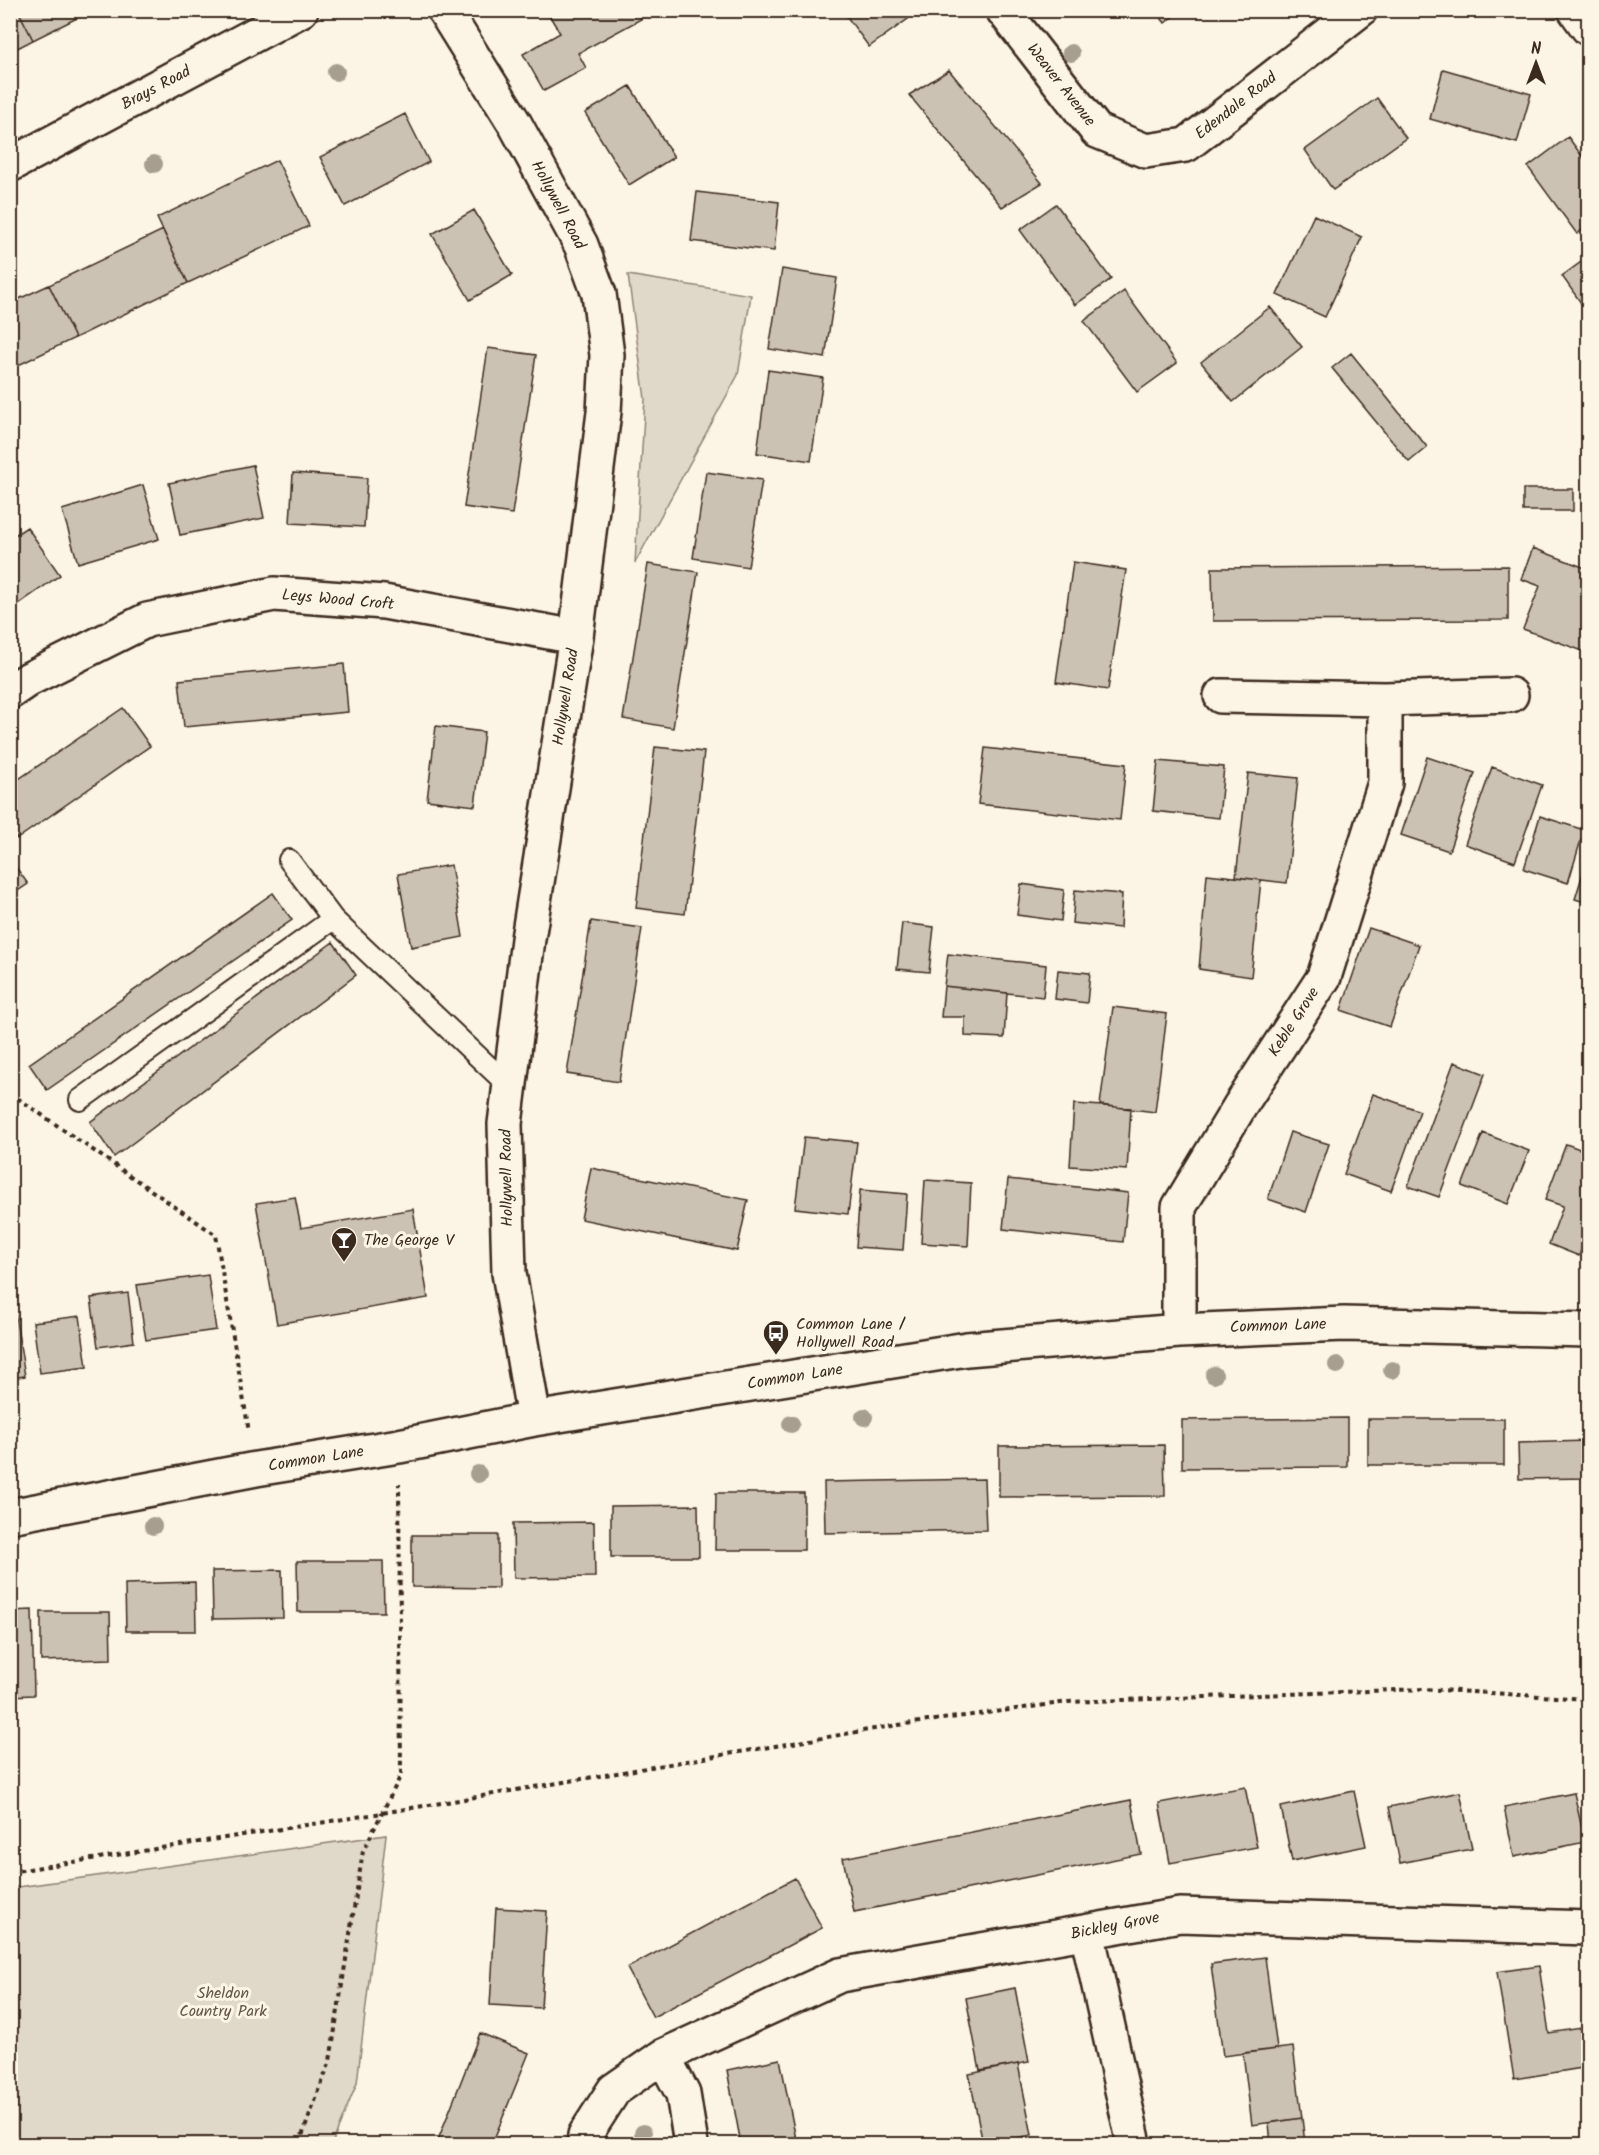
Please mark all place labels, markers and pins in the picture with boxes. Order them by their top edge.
bar icon: The George V [329,1225,359,1263]
place label: The George V [364,1228,455,1253]
place label: Common Lane / Hollywell Road [796,1312,906,1355]
bus stop icon: Common Lane / Hollywell Road [761,1318,791,1356]

